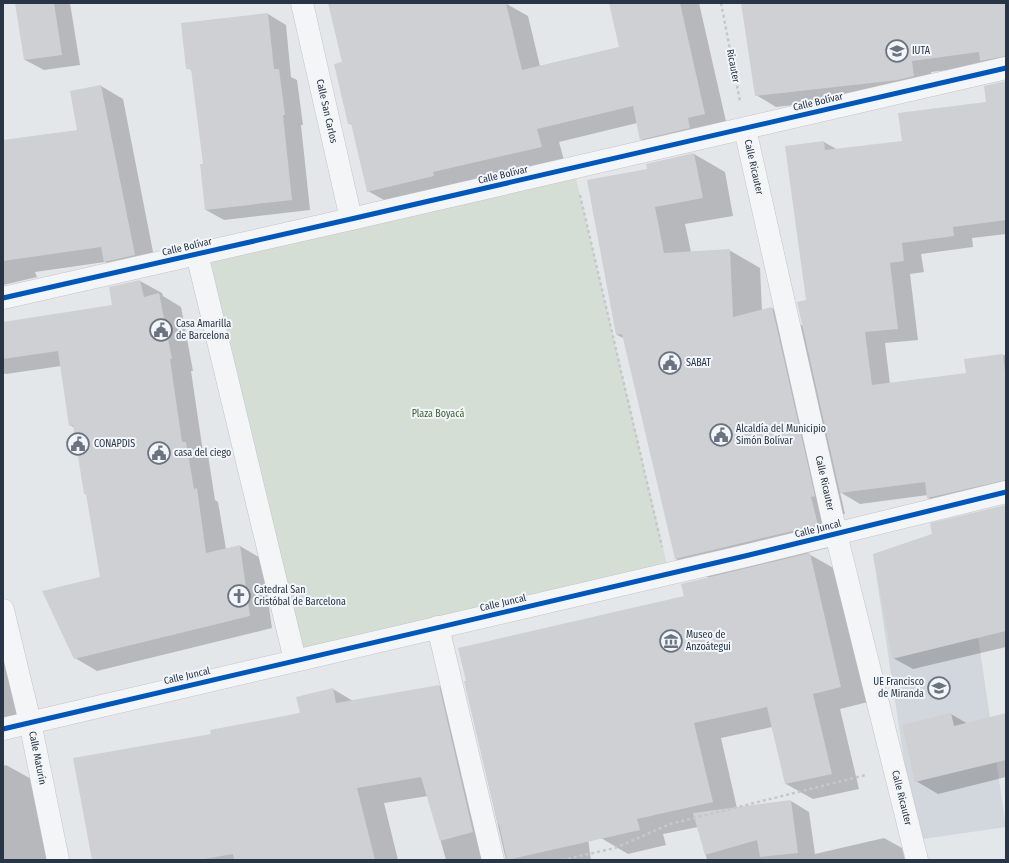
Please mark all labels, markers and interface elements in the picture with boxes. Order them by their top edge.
school or university icon: IUTA [884,38,910,64]
place label: IUTA [912,45,931,57]
street label: Ricauter [724,48,742,84]
street label: Calle San Carlos [313,78,340,144]
street label: Calle Bolívar [792,89,845,114]
street label: Calle Ricauter [742,138,766,196]
street label: Calle Bolívar [477,162,530,187]
street label: Calle Bolívar [161,234,214,259]
public building icon: Casa Amarilla de Barcelona [148,317,174,343]
place label: Casa Amarilla de Barcelona [176,318,231,342]
public building icon: SABAT [657,350,683,376]
place label: SABAT [686,357,711,369]
park label: Plaza Boyacá [412,408,464,420]
public building icon: Alcaldía del Municipio Simón Bolívar [708,422,734,448]
place label: Alcaldía del Municipio Simón Bolívar [736,422,826,447]
public building icon: CONAPDIS [65,431,91,457]
place label: CONAPDIS [94,438,135,450]
public building icon: casa del ciego [146,440,172,466]
place label: casa del ciego [174,447,231,459]
street label: Calle Ricauter [813,454,837,512]
street label: Calle Juncal [794,517,843,541]
church icon: Catedral San Cristóbal de Barcelona [226,583,252,609]
place label: Catedral San Cristóbal de Barcelona [254,584,346,608]
street label: Calle Juncal [479,592,528,614]
museum icon: Museo de Anzoátegui [658,628,684,654]
place label: Museo de Anzoátegui [686,629,731,653]
street label: Calle Juncal [163,665,212,687]
school or university icon: UE Francisco de Miranda [926,675,952,701]
place label: UE Francisco de Miranda [873,676,924,700]
street label: Calle Maturín [26,730,49,786]
street label: Calle Ricauter [889,769,914,827]

